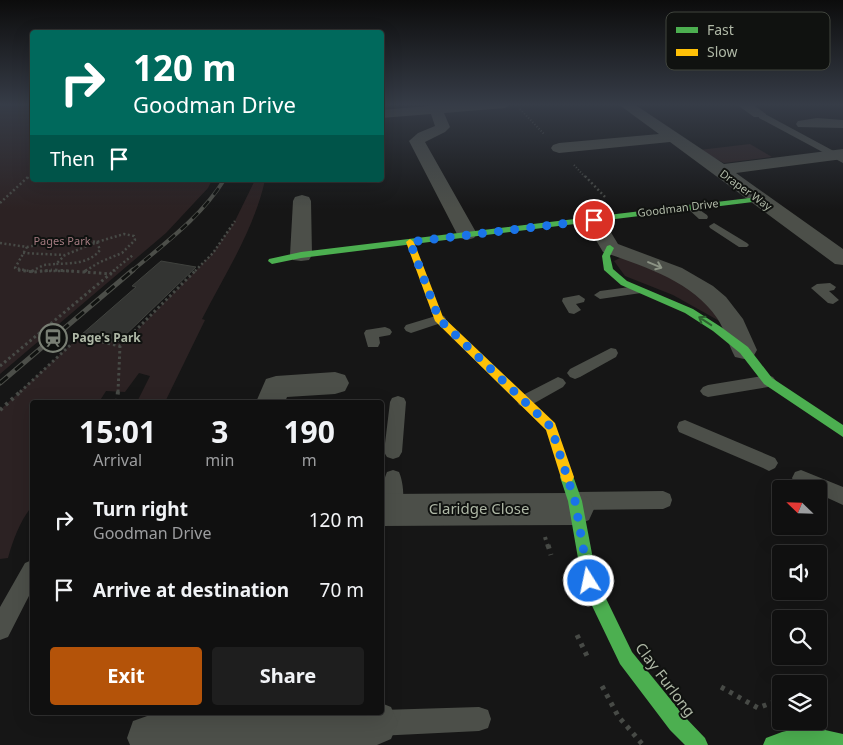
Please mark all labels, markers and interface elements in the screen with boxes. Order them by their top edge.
legend [666,12,830,70]
text: Fast [707,20,734,39]
text: Slow [707,42,738,61]
text: 120 m [133,44,236,91]
icon: right [50,50,115,115]
text: Goodman Drive [133,89,296,119]
icon: arrive [105,145,133,173]
text: Then [50,146,95,172]
street label: Draper Way [717,166,776,214]
street label: Goodman Drive [637,195,719,220]
pin [573,199,615,241]
icon: arrive [580,206,608,234]
park label: Pages Park [33,233,91,248]
one-way arrow [647,261,663,270]
one-way arrow [698,316,712,326]
station icon: Page's Park [38,323,68,353]
place label: Page's Park [72,329,141,346]
text: 15:01 [79,411,156,452]
text: 3 [211,411,228,452]
text: 190 [283,411,335,452]
text: Arrival [93,449,142,471]
text: min [205,449,234,471]
text: m [302,449,317,471]
north arrow [772,480,828,535]
map controls [772,480,827,730]
text: Turn right [93,496,188,522]
street label: Claridge Close [429,498,529,518]
icon: right [50,506,78,534]
text: 120 m [309,507,364,533]
text: Goodman Drive [93,522,211,544]
button: sound [772,545,827,600]
position arrow [562,554,614,606]
icon: arrive [50,576,78,604]
text: Arrive at destination [93,577,289,603]
text: 70 m [320,577,364,603]
button: search [772,610,827,665]
street label: Clay Furlong [631,638,700,721]
button: Exit [50,647,202,705]
button: Share [212,647,364,705]
button: layers [772,675,827,730]

